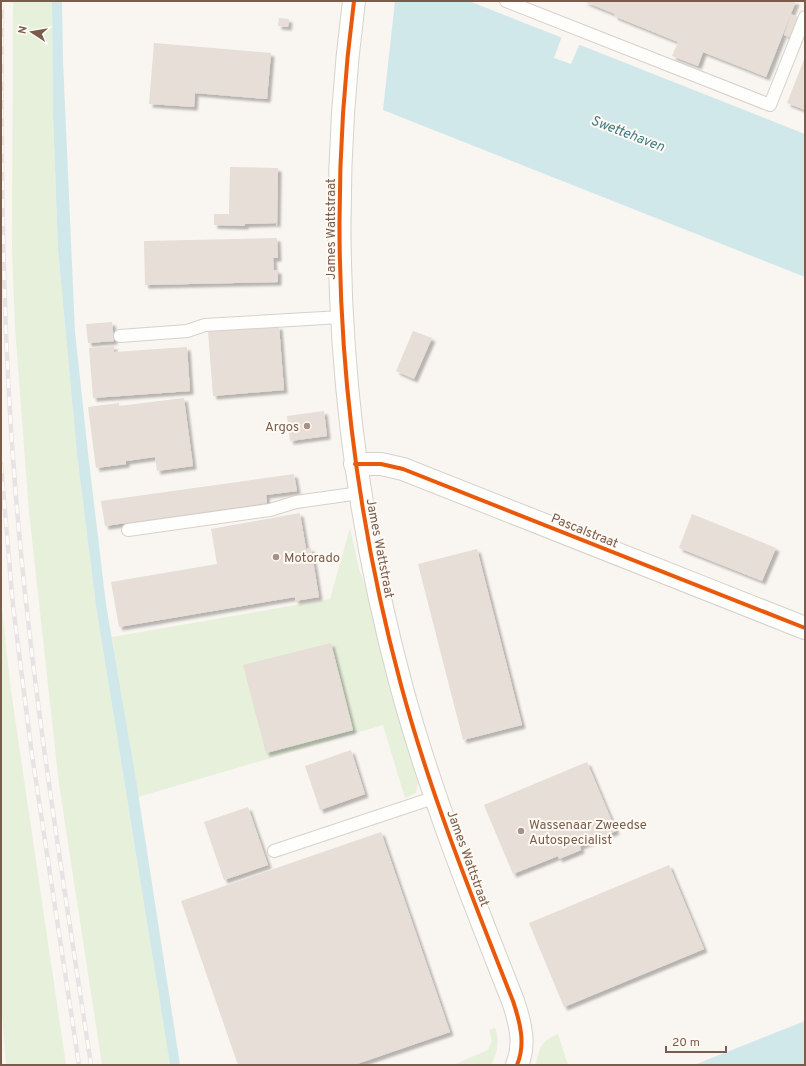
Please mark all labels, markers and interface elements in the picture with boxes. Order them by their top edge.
north arrow [12,12,52,52]
text: N [16,25,31,35]
water label: Swettehaven [588,113,667,156]
street label: James Wattstraat [324,178,340,280]
place label: Argos [265,420,299,436]
marker: Argos [302,421,312,431]
street label: James Wattstraat [362,497,397,600]
street label: Pascalstraat [548,511,620,553]
place label: Motorado [284,551,340,567]
marker: Motorado [271,552,281,562]
street label: James Wattstraat [442,808,492,909]
place label: Wassenaar Zweedse Autospecialist [529,818,647,849]
marker: Wassenaar Zweedse Autospecialist [516,826,526,836]
scale bar [666,1028,726,1054]
text: 20 m [672,1035,700,1051]

